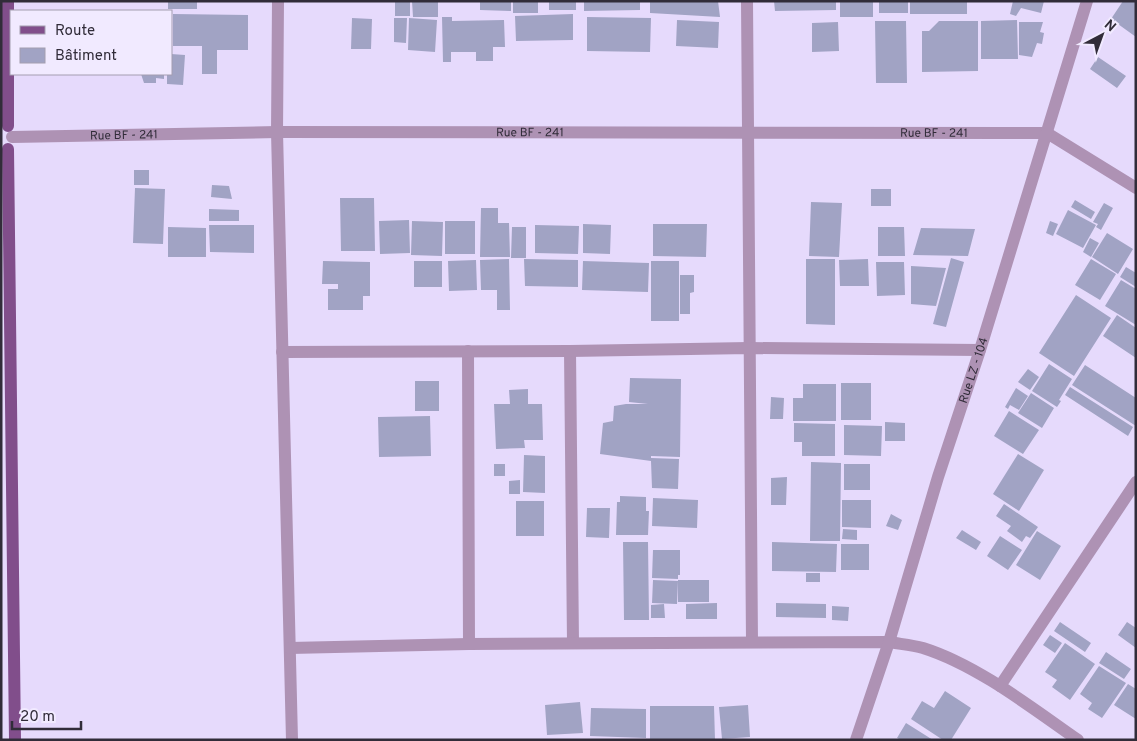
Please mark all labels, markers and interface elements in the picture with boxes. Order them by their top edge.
legend [10,10,172,75]
north arrow [1077,10,1127,60]
text: N [1100,17,1119,36]
text: Route [55,22,95,41]
text: Bâtiment [55,47,117,66]
street label: Rue BF - 241 [496,125,564,141]
street label: Rue BF - 241 [900,126,968,142]
street label: Rue BF - 241 [90,127,158,145]
street label: Rue LZ - 104 [956,336,992,406]
scale bar [12,698,81,730]
text: 20 m [20,708,55,727]

